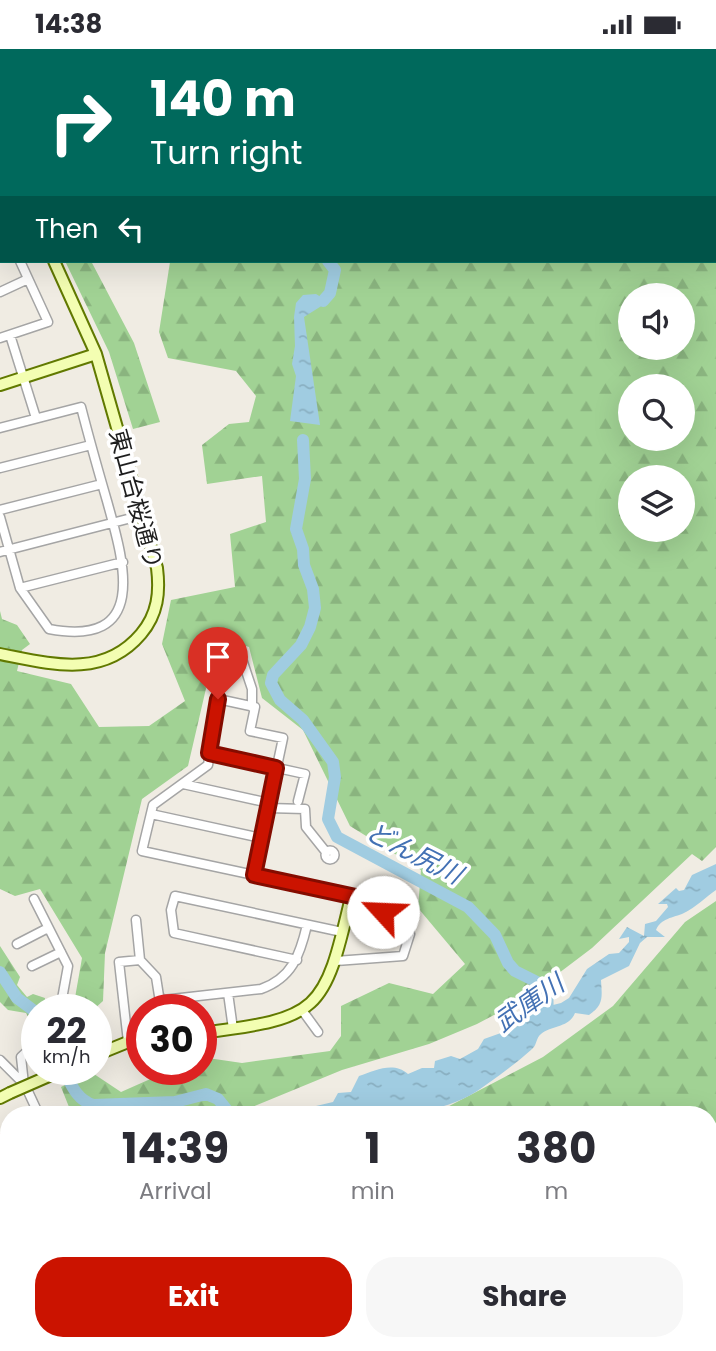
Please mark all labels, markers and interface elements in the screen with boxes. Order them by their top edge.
text: 14:38 [35,6,102,42]
text: 140 m [150,65,296,133]
icon: right [35,77,126,168]
text: Turn right [150,130,302,175]
icon: left [112,210,150,248]
text: Then [35,211,98,247]
map controls [618,283,695,542]
button: sound [618,283,695,360]
button: search [618,374,695,451]
street label: 東山台桜通り [101,425,171,573]
button: layers [618,465,695,542]
pin [188,627,248,699]
icon: arrive [199,638,237,676]
water label: どん尻川 [359,813,471,894]
position arrow [346,875,420,949]
water label: 武庫川 [487,964,574,1040]
speed limit sign: 30 [126,994,217,1085]
text: 22 [47,1006,86,1055]
text: km/h [43,1044,90,1069]
text: 14:39 [122,1119,229,1178]
text: 1 [365,1119,381,1178]
text: 380 [516,1119,596,1178]
text: Arrival [139,1175,212,1207]
text: min [351,1175,395,1207]
text: m [545,1175,568,1207]
button: Exit [35,1257,352,1337]
button: Share [366,1257,683,1337]

